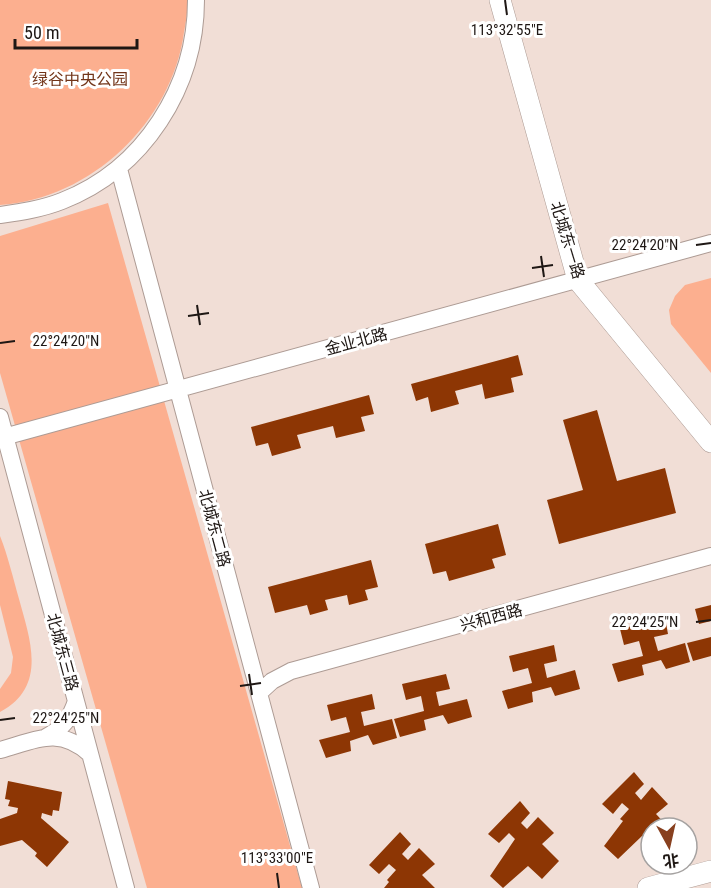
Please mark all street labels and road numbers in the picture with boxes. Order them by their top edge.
street label: 北城东一路 [547,199,588,281]
street label: 金业北路 [323,324,390,359]
street label: 北城东二路 [195,487,234,569]
street label: 兴和西路 [458,600,525,635]
street label: 北城东三路 [43,611,82,693]

